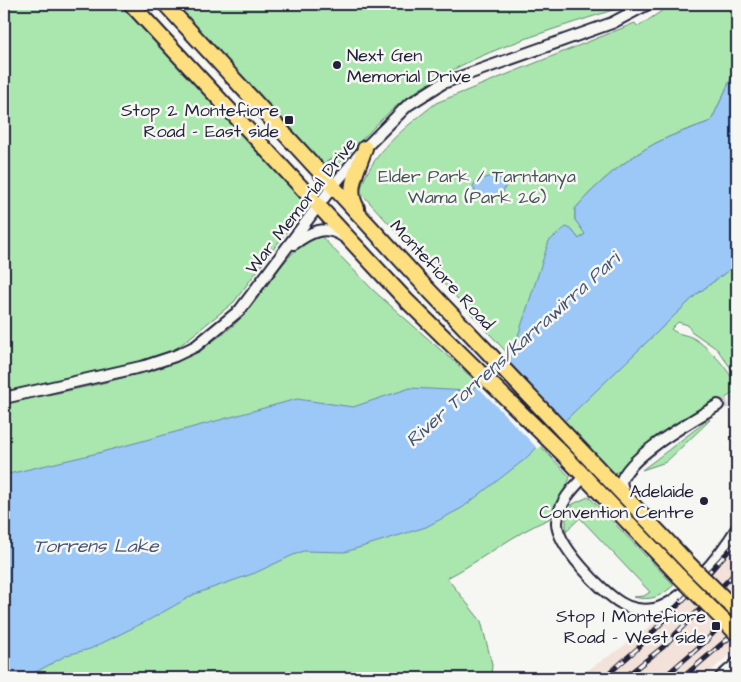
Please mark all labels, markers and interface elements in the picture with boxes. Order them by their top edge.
place label: Next Gen Memorial Drive [347,43,471,89]
marker: Next Gen Memorial Drive [331,59,343,71]
place label: Stop 2 Montefiore Road - East side [121,98,279,144]
marker: Stop 2 Montefiore Road - East side [283,114,295,126]
street label: War Memorial Drive [240,132,362,280]
park label: Elder Park / Tarntanya Wama (Park 26) [378,164,576,210]
street label: Montefiore Road [384,214,500,336]
water label: River Torrens/Karrawirra Pari [400,245,627,454]
place label: Adelaide Convention Centre [539,479,694,525]
marker: Adelaide Convention Centre [698,495,710,507]
water label: Torrens Lake [33,533,160,560]
place label: Stop 1 Montefiore Road - West side [556,604,706,650]
marker: Stop 1 Montefiore Road - West side [710,620,722,632]

